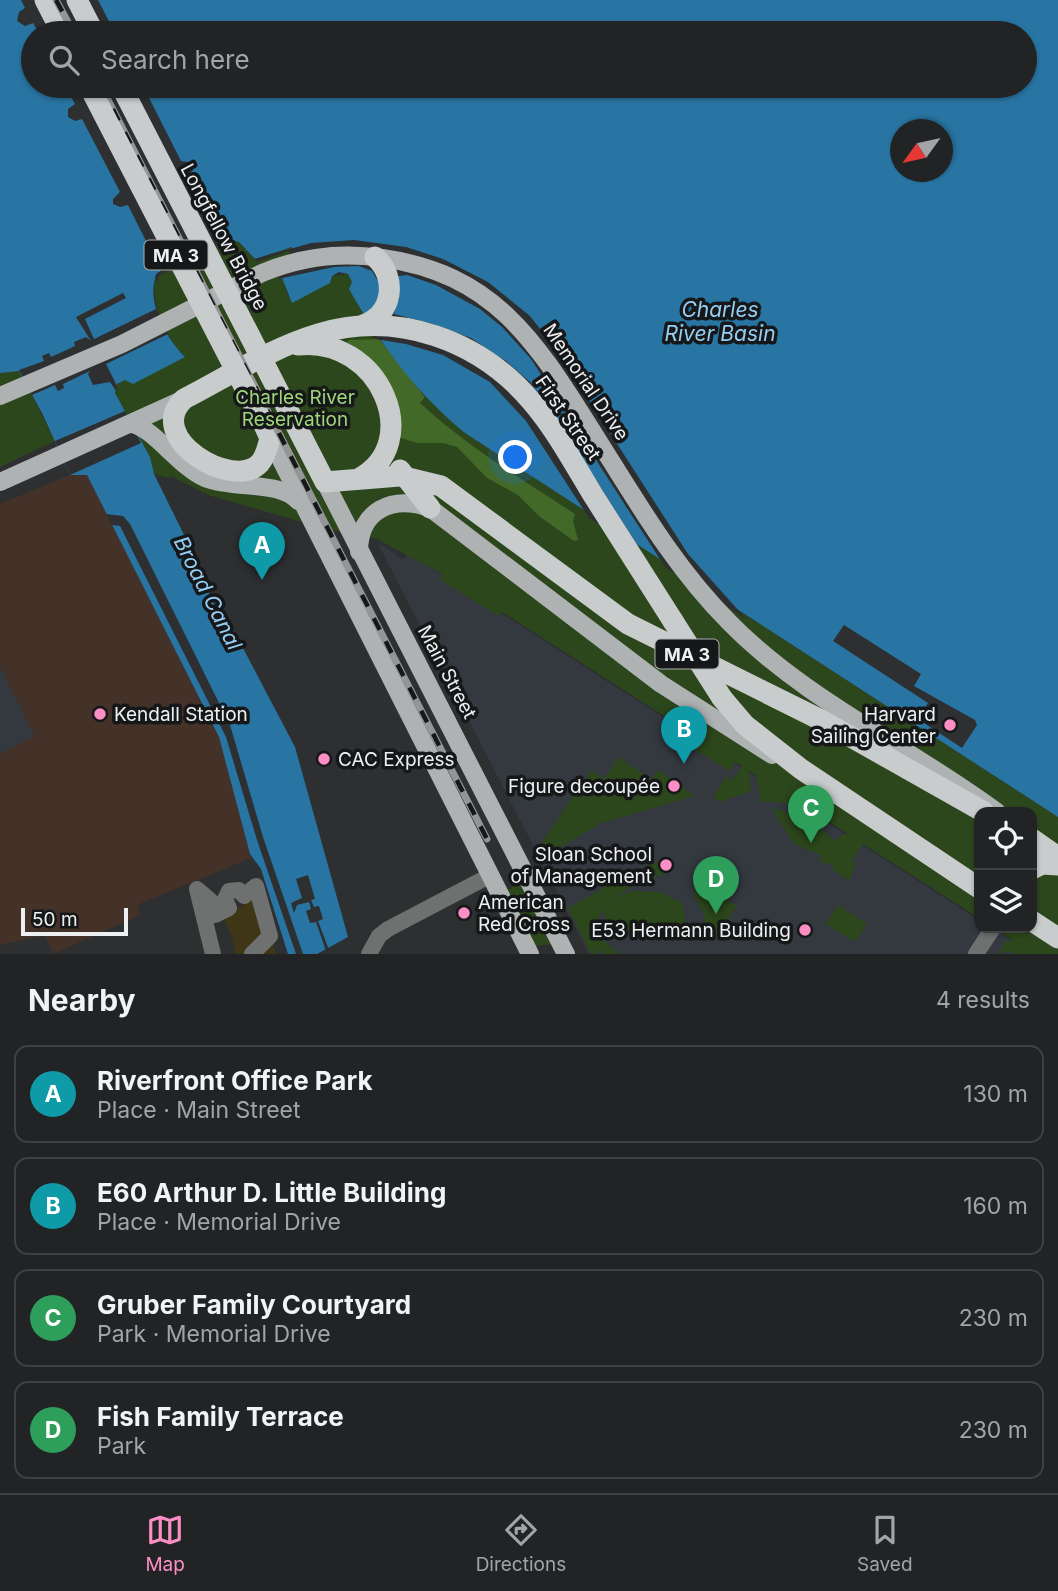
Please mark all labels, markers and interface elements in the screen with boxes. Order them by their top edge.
search box [21,21,1037,98]
icon: search [45,41,83,79]
text: Search here [101,44,250,75]
north arrow [890,119,953,182]
street label: Longfellow Bridge [176,160,272,314]
road number: MA 3 [144,241,208,270]
water label: Charles River Basin [664,297,776,346]
street label: Memorial Drive [538,319,634,445]
street label: First Street [530,371,606,465]
park label: Charles River Reservation [235,386,355,431]
your location [498,440,532,474]
pin: A [239,522,285,580]
water label: Broad Canal [169,532,248,655]
street label: Main Street [413,621,481,723]
road number: MA 3 [656,640,718,668]
place label: Kendall Station [114,703,248,726]
place label: Harvard Sailing Center [811,703,936,748]
marker: Kendall Station [92,706,108,722]
pin: B [661,706,707,764]
marker: Harvard Sailing Center [942,717,958,733]
place label: CAC Express [338,748,455,771]
marker: CAC Express [316,751,332,767]
place label: Figure decoupée [508,775,660,798]
marker: Figure decoupée [666,778,682,794]
pin: C [788,785,834,843]
map controls [974,807,1037,933]
button: locate [974,807,1037,870]
place label: Sloan School of Management [511,843,652,888]
pin: D [693,856,739,914]
marker: Sloan School of Management [658,857,674,873]
button: layers [974,870,1037,933]
place label: American Red Cross [478,891,570,936]
scale bar [21,905,128,937]
marker: American Red Cross [456,905,472,921]
text: 50 m [32,908,78,931]
place label: E53 Hermann Building [591,919,791,942]
marker: E53 Hermann Building [797,922,813,938]
text: Nearby [28,982,136,1018]
text: 4 results [936,986,1030,1014]
text: Riverfront Office Park [97,1065,372,1096]
text: A [44,1080,62,1108]
text: 130 m [963,1080,1028,1108]
text: Place · Main Street [97,1096,301,1124]
text: E60 Arthur D. Little Building [97,1177,446,1208]
text: B [45,1192,61,1220]
text: 160 m [963,1192,1028,1220]
text: Place · Memorial Drive [97,1208,341,1236]
text: Gruber Family Courtyard [97,1289,411,1320]
text: C [44,1304,62,1332]
text: 230 m [959,1304,1028,1332]
text: Park · Memorial Drive [97,1320,331,1348]
text: Fish Family Terrace [97,1401,344,1432]
text: D [45,1416,61,1444]
text: 230 m [959,1416,1028,1444]
text: Park [97,1432,146,1460]
tab: Map [145,1511,185,1576]
tab: Directions [476,1511,566,1576]
tab: Saved [857,1511,913,1576]

